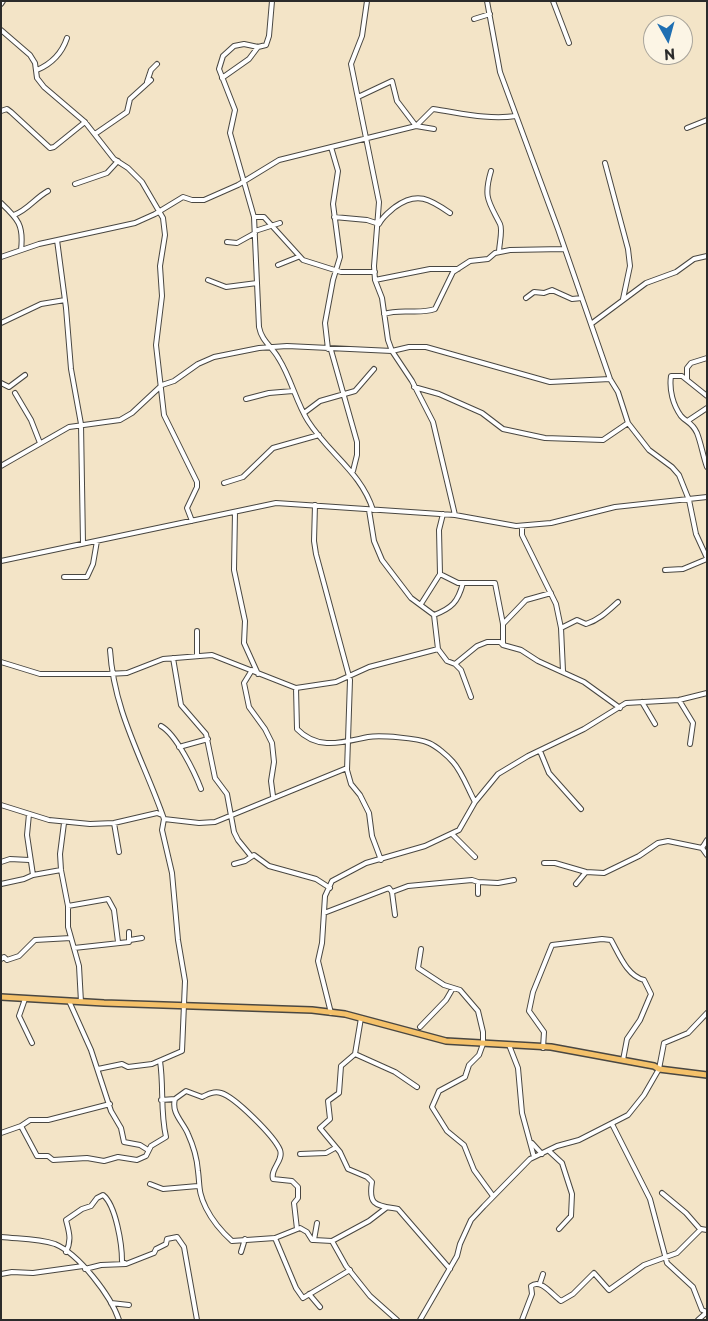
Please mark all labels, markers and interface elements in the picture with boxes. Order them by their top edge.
north arrow [643,15,693,65]
text: N [663,43,677,65]

